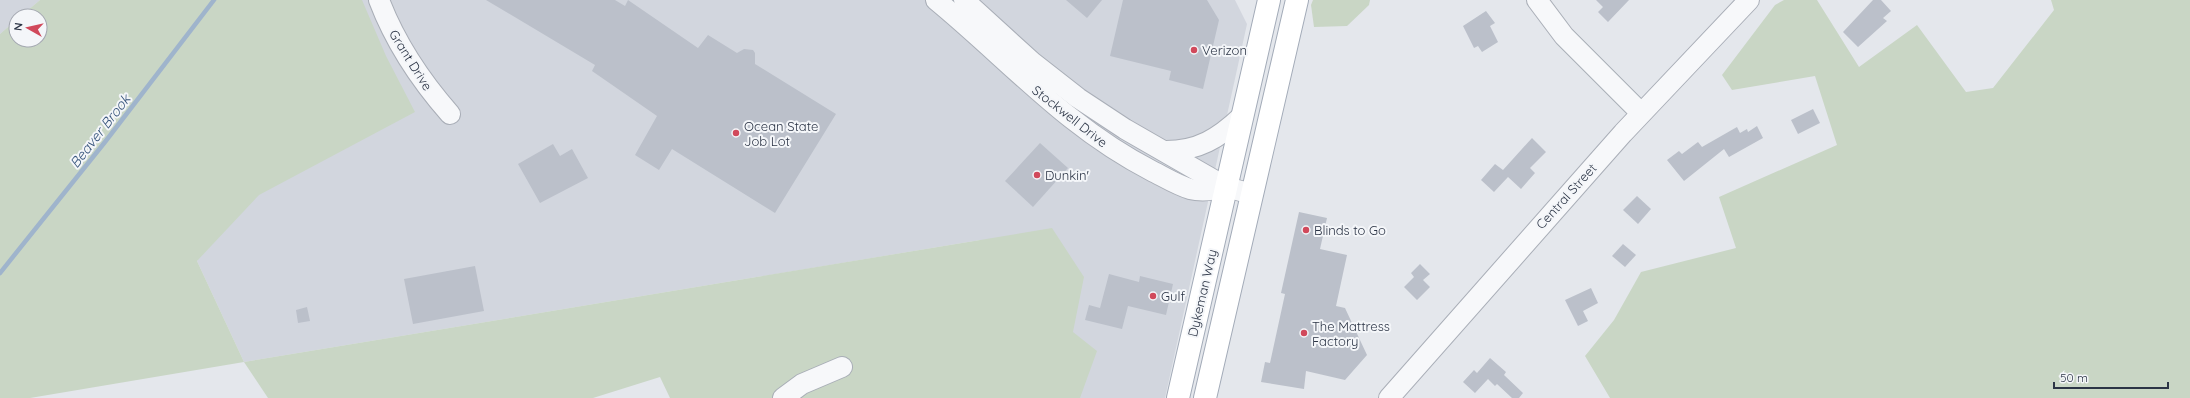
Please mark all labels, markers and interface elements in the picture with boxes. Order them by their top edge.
north arrow [8,8,48,48]
text: N [11,22,26,32]
street label: Grant Drive [386,27,436,93]
place label: Verizon [1202,42,1247,58]
marker: Verizon [1189,45,1199,55]
street label: Stockwell Drive [1029,82,1111,150]
water label: Beaver Brook [66,89,135,171]
place label: Ocean State Job Lot [744,118,818,149]
marker: Ocean State Job Lot [731,128,741,138]
street label: Central Street [1532,160,1600,232]
place label: Dunkin' [1045,167,1089,183]
marker: Dunkin' [1032,170,1042,180]
place label: Blinds to Go [1314,222,1386,238]
marker: Blinds to Go [1301,225,1311,235]
street label: Dykeman Way [1184,248,1220,338]
place label: Gulf [1161,288,1185,304]
marker: Gulf [1148,291,1158,301]
place label: The Mattress Factory [1312,318,1390,349]
marker: The Mattress Factory [1299,328,1309,338]
scale bar [2054,364,2168,390]
text: 50 m [2060,370,2088,385]

